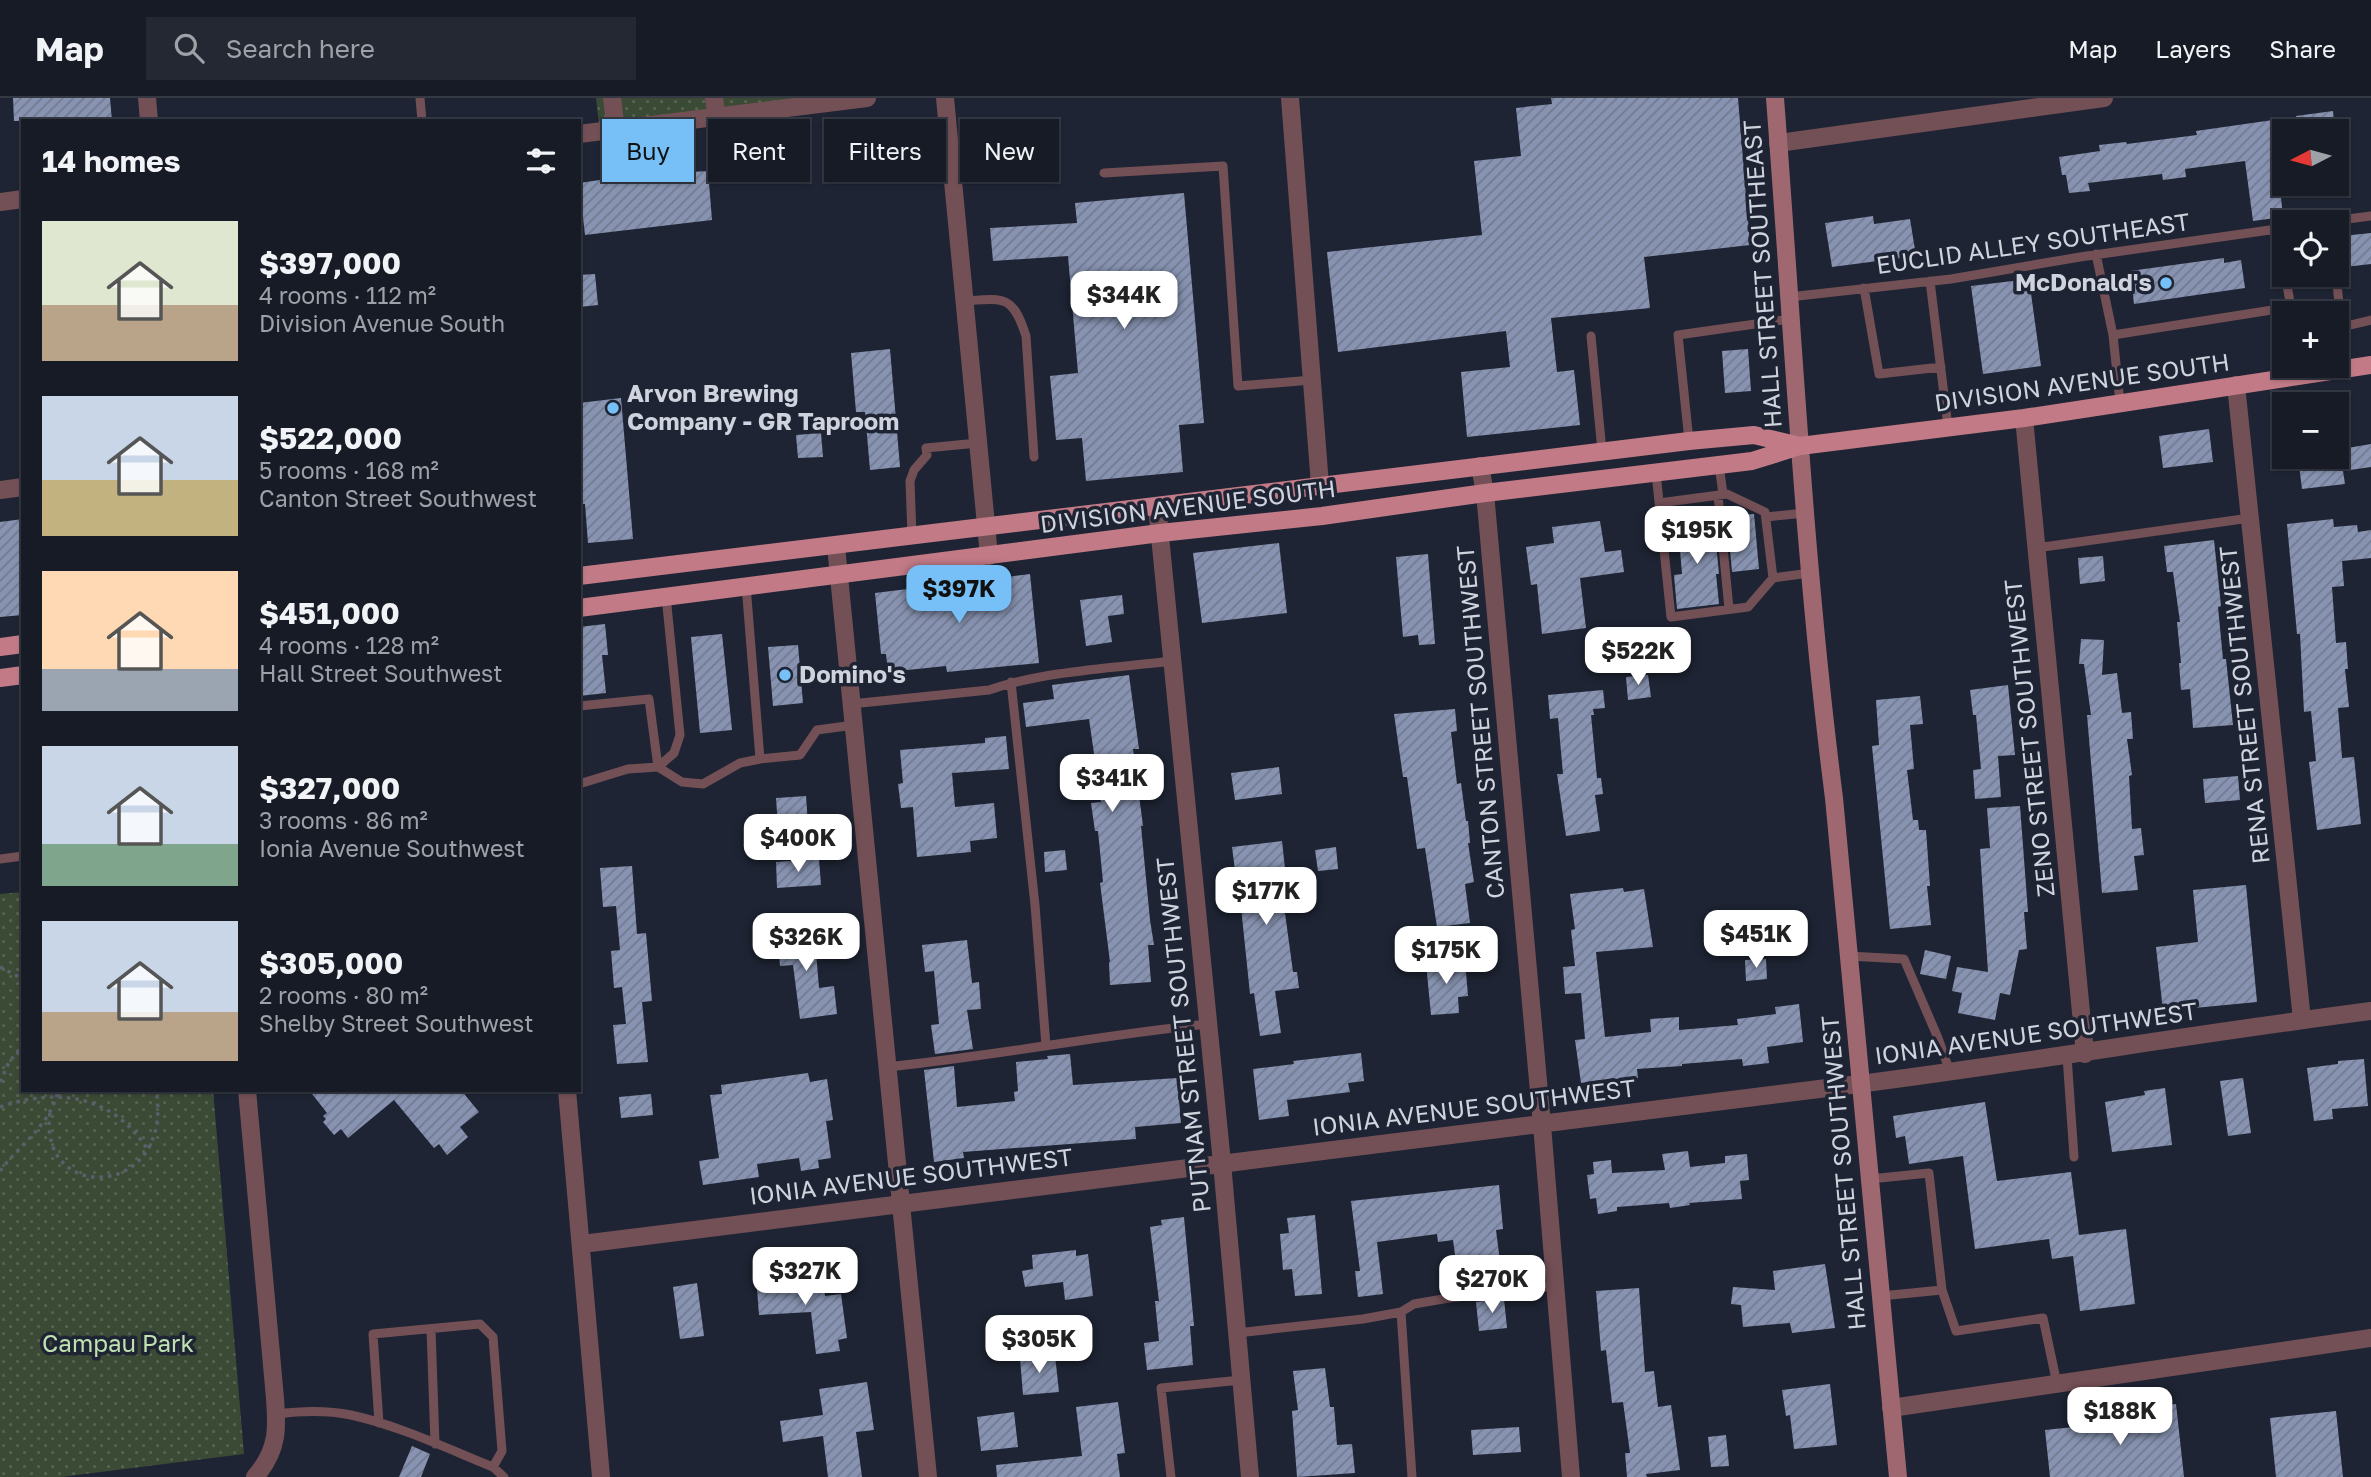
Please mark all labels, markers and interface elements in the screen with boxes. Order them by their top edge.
search box [146,17,636,80]
text: Map [35,29,104,68]
icon: search [170,29,208,67]
text: Search here [226,33,375,64]
text: Map [2068,34,2117,63]
text: Layers [2155,34,2231,63]
text: Share [2269,34,2336,63]
chip: Buy [602,119,694,182]
chip: Rent [708,119,810,182]
chip: Filters [824,119,946,182]
chip: New [960,119,1059,182]
street label: HALL STREET SOUTHEAST [1736,119,1787,429]
north arrow [2272,119,2348,196]
map controls [2272,119,2349,469]
icon: filters [522,142,560,180]
text: 14 homes [42,143,181,179]
street label: EUCLID ALLEY SOUTHEAST [1874,206,2192,279]
button: locate [2272,210,2349,287]
text: $397,000 [259,245,401,281]
icon: home [98,249,182,333]
place label: McDonald's [2015,267,2152,296]
pin: $344K [1075,272,1173,331]
marker: McDonald's [2158,275,2174,291]
text: $344K [1087,280,1161,308]
text: 4 rooms · 112 m² [259,281,436,309]
button: + [2272,301,2349,378]
text: Division Avenue South [259,309,505,337]
street label: DIVISION AVENUE SOUTH [1932,346,2231,417]
place label: Arvon Brewing Company - GR Taproom [627,378,899,435]
button: − [2272,392,2349,469]
marker: Arvon Brewing Company - GR Taproom [605,400,621,416]
text: $522,000 [259,420,402,456]
icon: home [98,424,182,508]
text: 5 rooms · 168 m² [259,456,439,484]
street label: DIVISION AVENUE SOUTH [1038,473,1337,538]
text: Canton Street Southwest [259,484,537,512]
pin: $195K [1648,506,1746,566]
text: $195K [1661,515,1733,543]
street label: CANTON STREET SOUTHWEST [1450,544,1509,900]
street label: RENA STREET SOUTHWEST [2212,545,2275,866]
pin: $397K [910,566,1008,625]
text: $397K [922,574,996,602]
street label: ZENO STREET SOUTHWEST [1997,578,2060,898]
text: $451,000 [259,595,400,631]
icon: home [98,599,182,683]
pin: $522K [1589,628,1687,687]
text: 4 rooms · 128 m² [259,631,439,659]
text: $522K [1601,636,1675,664]
text: Hall Street Southwest [259,659,502,687]
place label: Domino's [799,659,906,688]
marker: Domino's [777,667,793,683]
pin: $341K [1063,754,1161,814]
text: $341K [1076,763,1148,791]
text: $327,000 [259,770,400,806]
icon: home [98,774,182,858]
text: 3 rooms · 86 m² [259,806,428,834]
pin: $400K [749,814,847,874]
text: $400K [760,823,836,851]
text: Ionia Avenue Southwest [259,834,525,862]
street label: PUTNAM STREET SOUTHWEST [1149,856,1216,1214]
pin: $177K [1217,868,1315,927]
text: $177K [1231,876,1301,904]
pin: $451K [1707,910,1805,970]
pin: $326K [757,914,855,973]
text: $451K [1720,919,1792,947]
text: $326K [769,922,843,950]
pin: $175K [1397,926,1495,986]
text: $175K [1411,935,1481,963]
text: $305,000 [259,945,403,981]
icon: home [98,949,182,1033]
text: 2 rooms · 80 m² [259,981,428,1009]
street label: IONIA AVENUE SOUTHWEST [1873,995,2199,1070]
text: Shelby Street Southwest [259,1009,533,1037]
street label: HALL STREET SOUTHWEST [1814,1014,1871,1332]
street label: IONIA AVENUE SOUTHWEST [1310,1072,1637,1141]
street label: IONIA AVENUE SOUTHWEST [747,1141,1074,1210]
pin: $327K [756,1248,854,1307]
text: $327K [769,1256,841,1284]
pin: $270K [1443,1256,1541,1315]
text: $270K [1455,1264,1529,1292]
pin: $305K [990,1316,1088,1375]
text: $305K [1001,1324,1077,1352]
park label: Campau Park [42,1328,194,1357]
pin: $188K [2071,1388,2169,1447]
text: $188K [2083,1396,2157,1424]

